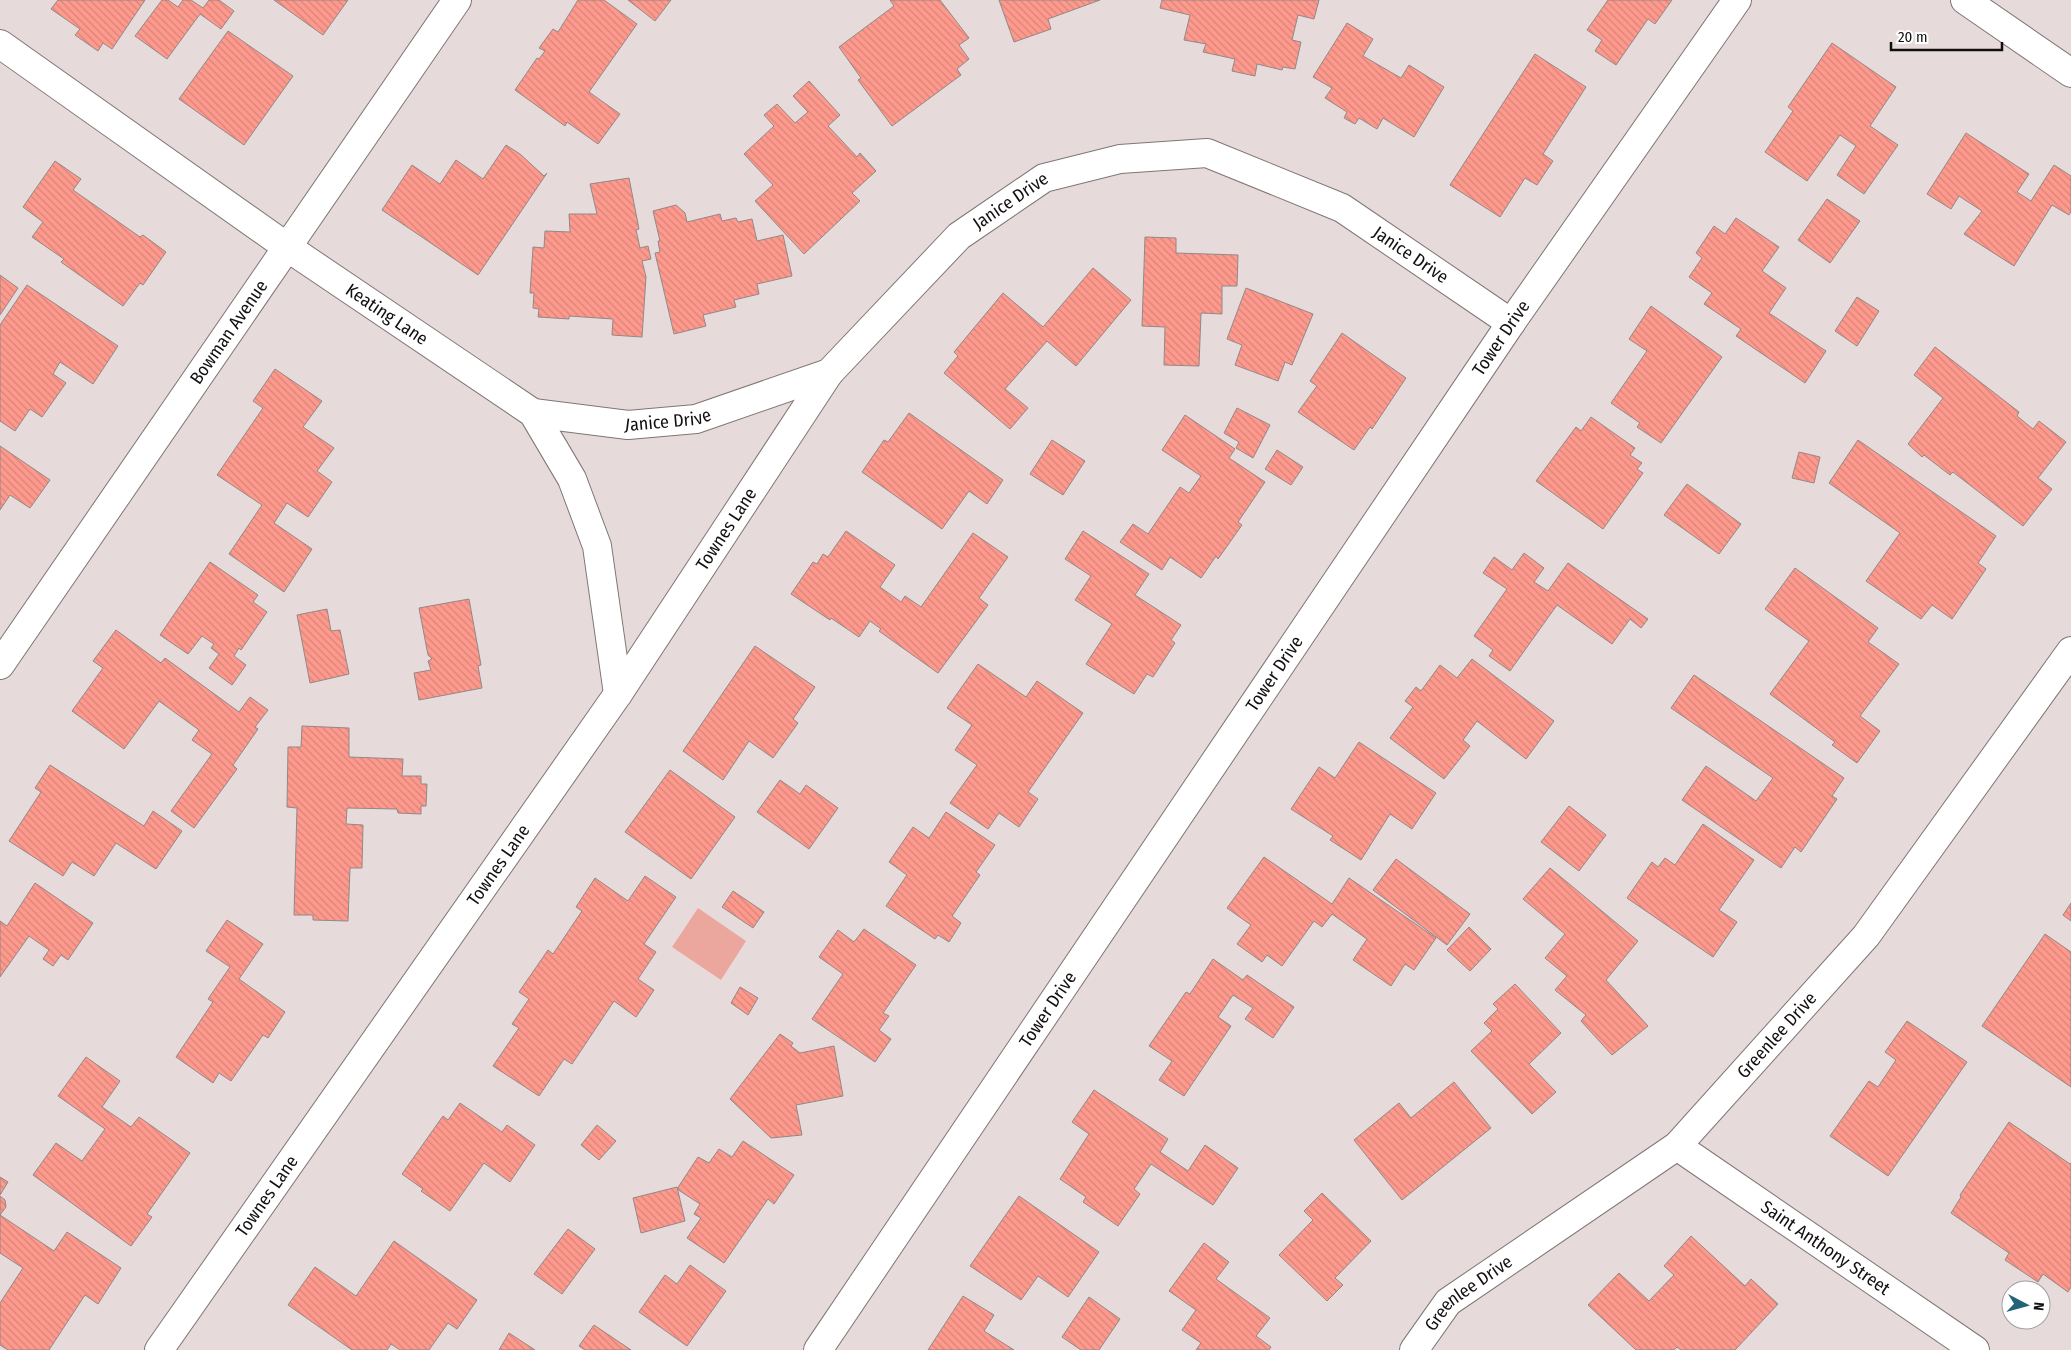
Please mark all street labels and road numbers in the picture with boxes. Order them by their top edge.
street label: Janice Drive [969,167,1053,234]
street label: Janice Drive [1369,221,1453,288]
street label: Bowman Avenue [185,276,272,388]
street label: Keating Lane [342,279,432,350]
street label: Tower Drive [1468,296,1534,380]
street label: Janice Drive [624,404,714,436]
street label: Townes Lane [691,484,761,574]
street label: Tower Drive [1241,632,1308,715]
street label: Townes Lane [462,820,534,910]
street label: Tower Drive [1015,967,1081,1051]
street label: Greenlee Drive [1732,987,1821,1083]
street label: Townes Lane [231,1151,303,1241]
street label: Saint Anthony Street [1757,1196,1894,1300]
street label: Greenlee Drive [1420,1250,1517,1335]

